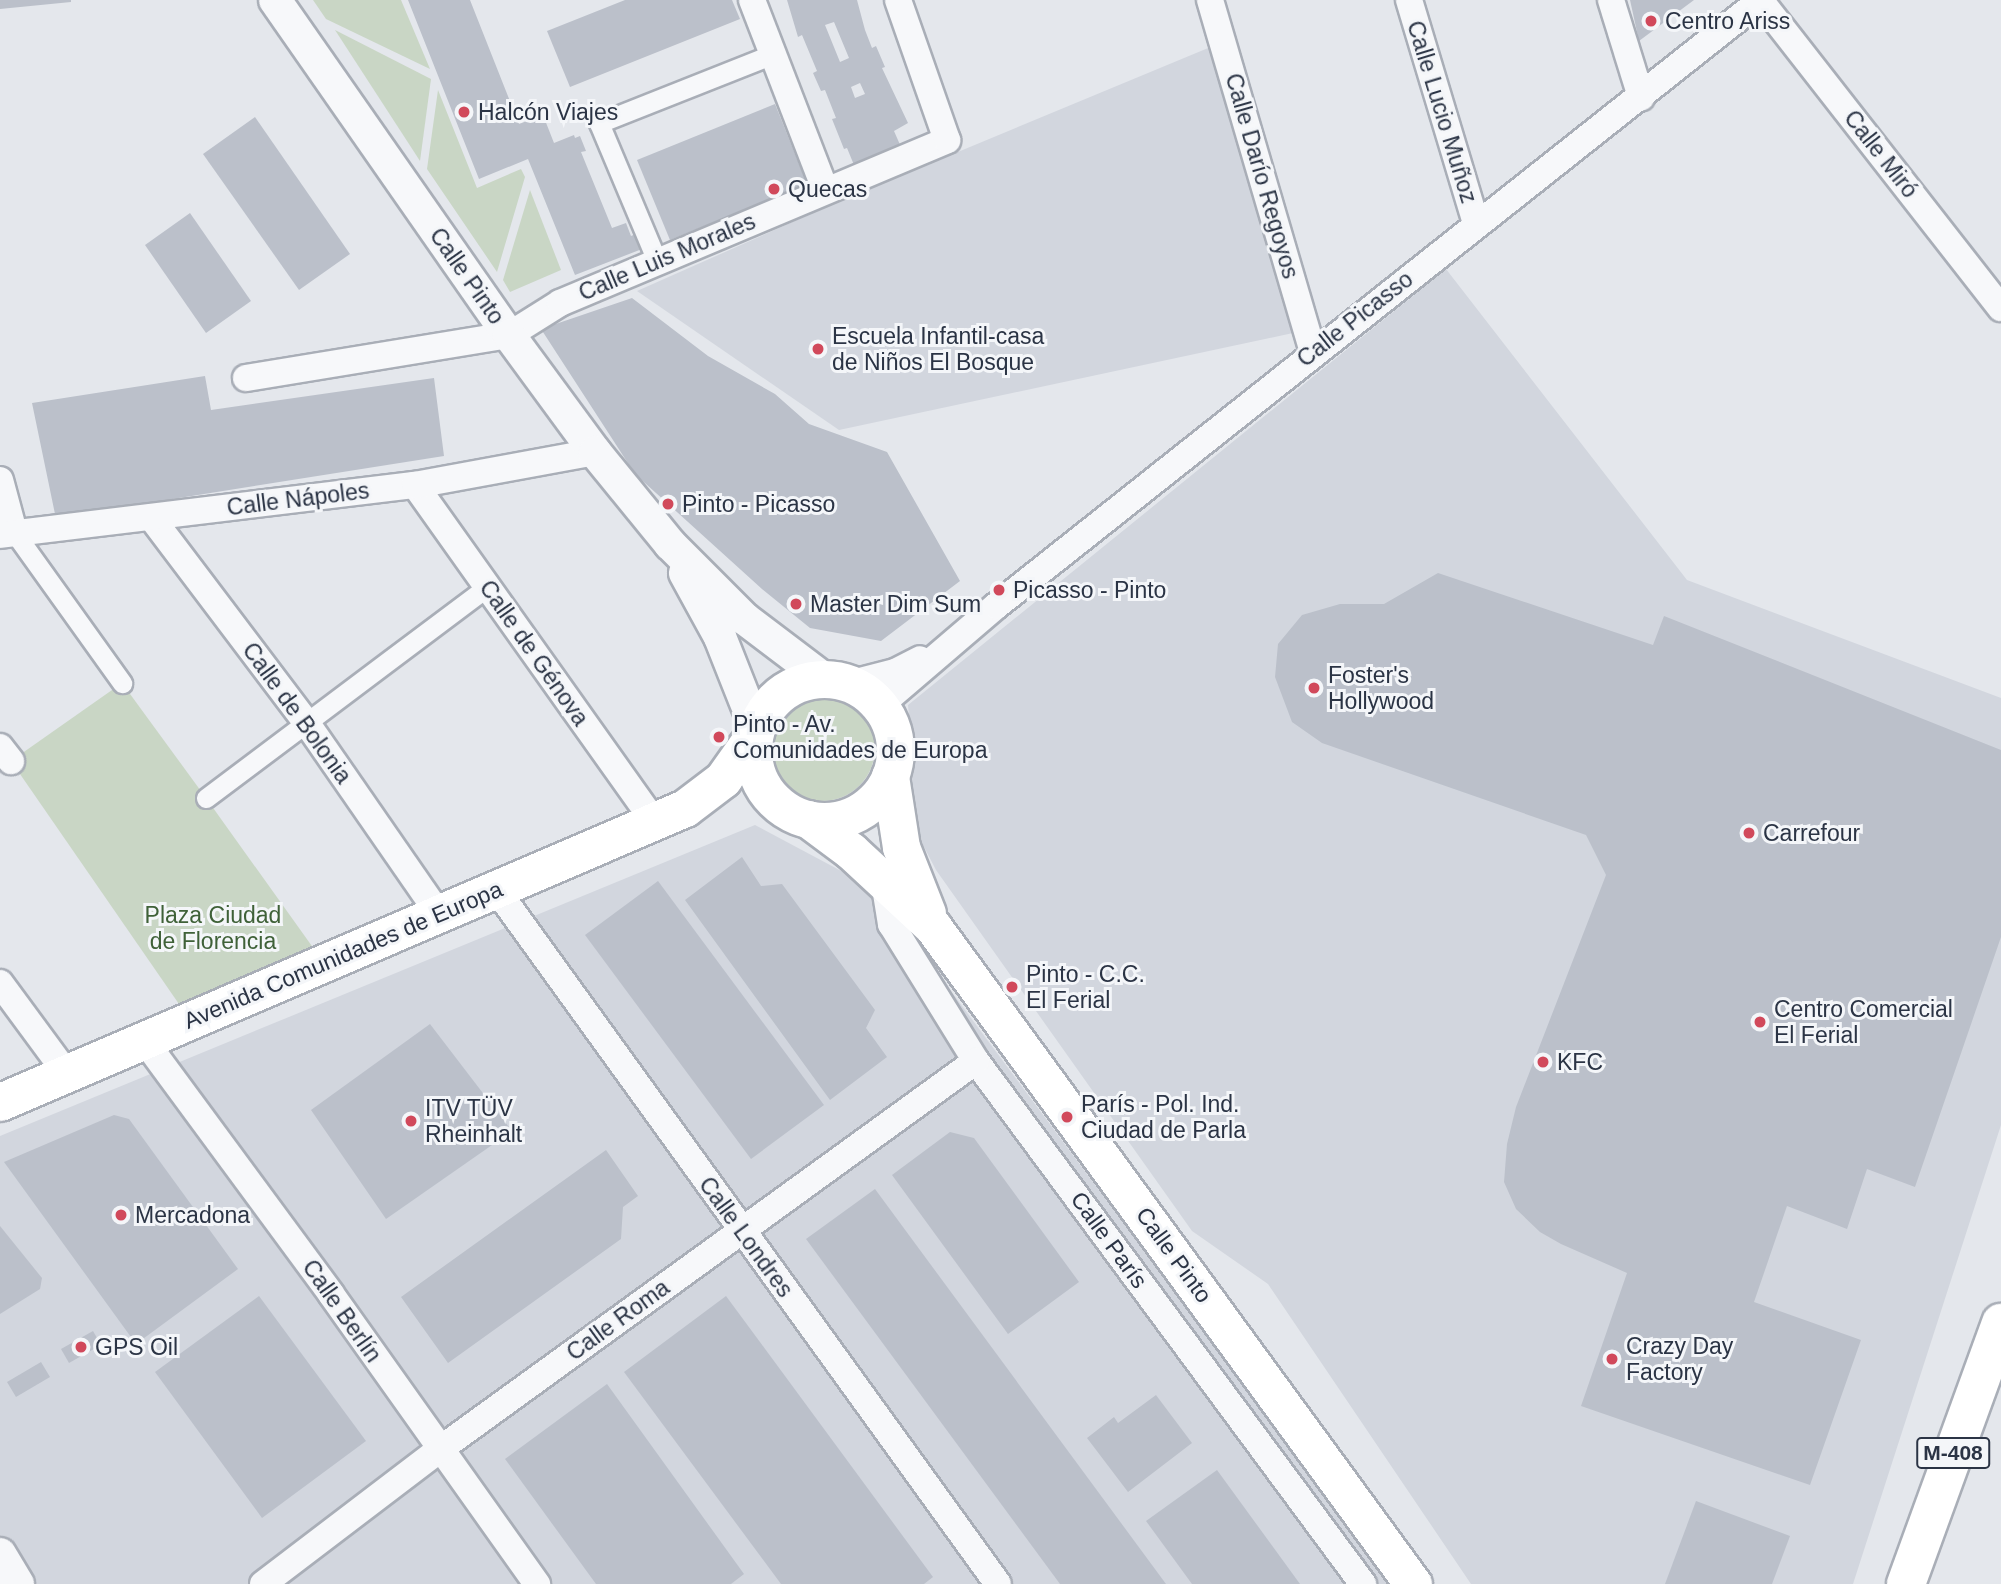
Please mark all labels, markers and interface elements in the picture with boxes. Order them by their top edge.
place label: Centro Ariss [1665,7,1792,35]
marker: Centro Ariss [1643,13,1659,29]
street label: Calle Lucio Muñoz [1401,17,1483,207]
street label: Calle Darío Regoyos [1219,70,1305,282]
place label: Halcón Viajes [478,98,618,126]
marker: Halcón Viajes [456,104,472,120]
street label: Calle Miró [1838,105,1924,203]
place label: Quecas [788,175,867,203]
marker: Quecas [766,181,782,197]
street label: Calle Luis Morales [575,207,759,307]
street label: Calle Pinto [424,223,510,329]
street label: Calle Picasso [1292,265,1418,373]
place label: Escuela Infantil-casa de Niños El Bosque [832,322,1044,376]
marker: Escuela Infantil-casa de Niños El Bosque [810,341,826,357]
street label: Calle Nápoles [225,477,371,521]
place label: Pinto - Picasso [682,490,835,518]
marker: Pinto - Picasso [660,496,676,512]
street label: Calle de Génova [474,575,594,731]
place label: Picasso - Pinto [1013,576,1166,604]
marker: Picasso - Pinto [991,582,1007,598]
place label: Master Dim Sum [810,590,981,618]
marker: Master Dim Sum [788,596,804,612]
street label: Calle de Bolonia [237,637,357,789]
place label: Foster's Hollywood [1328,661,1434,715]
marker: Foster's Hollywood [1306,680,1322,696]
place label: Pinto - Av. Comunidades de Europa [733,710,987,764]
marker: Pinto - Av. Comunidades de Europa [711,729,727,745]
place label: Carrefour [1763,819,1860,847]
marker: Carrefour [1741,825,1757,841]
street label: Avenida Comunidades de Europa [179,875,507,1035]
park label: Plaza Ciudad de Florencia [145,901,281,955]
place label: Pinto - C.C. El Ferial [1026,960,1145,1014]
marker: Pinto - C.C. El Ferial [1004,979,1020,995]
place label: Centro Comercial El Ferial [1774,995,1953,1049]
marker: Centro Comercial El Ferial [1752,1014,1768,1030]
place label: KFC [1557,1048,1603,1076]
marker: KFC [1535,1054,1551,1070]
place label: París - Pol. Ind. Ciudad de Parla [1081,1090,1246,1144]
place label: ITV TÜV Rheinhalt [425,1094,522,1148]
marker: París - Pol. Ind. Ciudad de Parla [1059,1109,1075,1125]
marker: ITV TÜV Rheinhalt [403,1113,419,1129]
street label: Calle Londres [693,1171,799,1303]
street label: Calle París [1065,1186,1153,1294]
place label: Mercadona [135,1201,250,1229]
street label: Calle Pinto [1130,1202,1218,1308]
marker: Mercadona [113,1207,129,1223]
street label: Calle Berlín [297,1254,387,1368]
street label: Calle Roma [561,1274,675,1366]
place label: Crazy Day Factory [1626,1332,1733,1386]
place label: GPS Oil [95,1333,178,1361]
marker: GPS Oil [73,1339,89,1355]
marker: Crazy Day Factory [1604,1351,1620,1367]
road number: M-408 [1914,1436,1992,1470]

